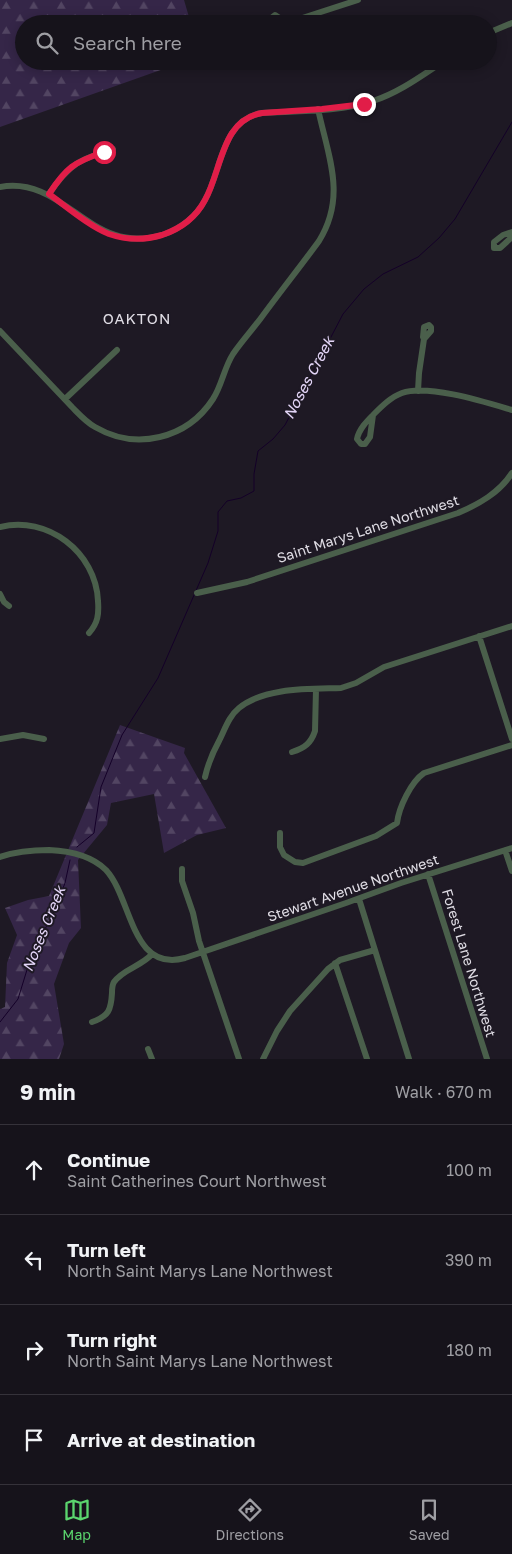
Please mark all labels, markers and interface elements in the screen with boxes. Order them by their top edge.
search box [15,15,497,70]
icon: search [33,29,61,57]
text: Search here [73,31,182,54]
route end [353,93,376,116]
route start [93,141,116,164]
district label: OAKTON [103,309,171,327]
water label: Noses Creek [279,332,338,422]
street label: Saint Marys Lane Northwest [275,491,461,566]
street label: Stewart Avenue Northwest [265,850,441,925]
water label: Noses Creek [18,882,69,974]
street label: Forest Lane Northwest [439,887,500,1039]
text: 9 min [20,1079,75,1105]
text: Walk · 670 m [395,1082,492,1102]
text: Continue [67,1148,150,1171]
icon: ahead [20,1156,48,1184]
text: 100 m [446,1160,492,1180]
text: Saint Catherines Court Northwest [67,1171,327,1191]
text: Turn left [67,1238,146,1261]
icon: left [20,1246,48,1274]
text: 390 m [445,1250,492,1270]
text: North Saint Marys Lane Northwest [67,1261,333,1281]
text: Turn right [67,1328,157,1351]
icon: right [20,1336,48,1364]
text: 180 m [446,1340,492,1360]
text: North Saint Marys Lane Northwest [67,1351,333,1371]
icon: arrive [20,1426,48,1454]
text: Arrive at destination [67,1428,255,1451]
tab: Map [62,1496,91,1543]
tab: Directions [216,1496,284,1543]
tab: Saved [409,1496,450,1543]

